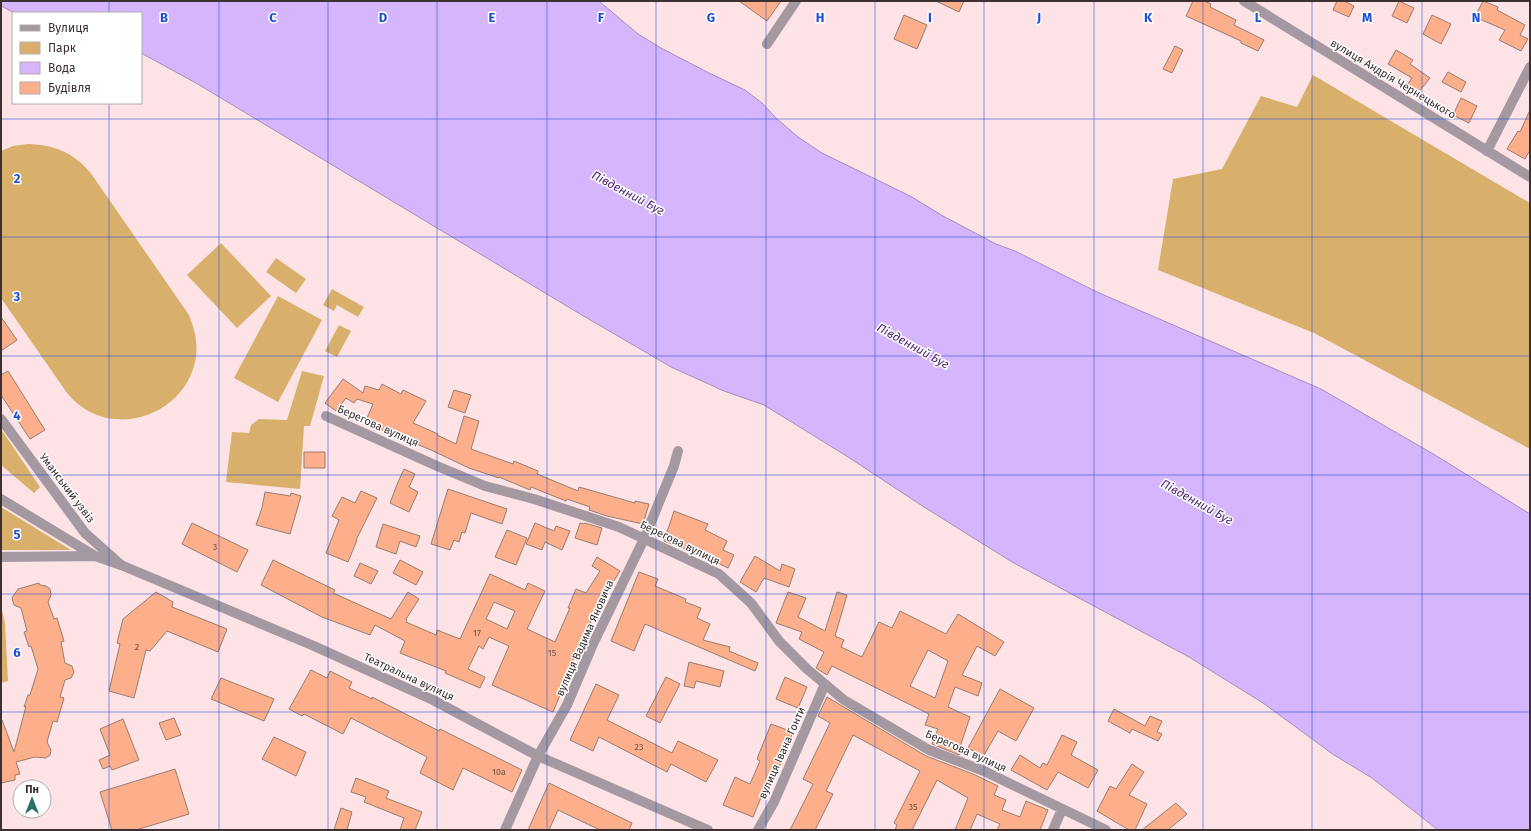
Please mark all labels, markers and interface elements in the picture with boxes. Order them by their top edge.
text: B [160,10,168,25]
text: C [269,10,277,25]
text: D [379,10,388,25]
text: E [489,10,496,25]
text: F [598,10,605,25]
text: G [707,10,715,25]
text: H [816,10,824,25]
text: I [928,10,932,25]
text: J [1036,10,1041,25]
text: K [1144,10,1153,25]
text: L [1255,10,1262,25]
text: M [1362,10,1372,25]
text: N [1472,10,1480,25]
legend [12,12,142,104]
text: Вулиця [48,21,89,35]
street label: вулиця Андрія Чернецького [1328,36,1458,122]
text: Парк [48,41,77,55]
text: Вода [48,61,75,75]
text: Будівля [48,81,91,95]
water label: Південний Буг [589,168,667,218]
text: 2 [14,171,21,186]
text: 3 [13,289,21,304]
water label: Південний Буг [875,320,952,372]
street label: Берегова вулиця [335,402,421,450]
text: 4 [13,408,21,423]
street label: Уманський узвіз [37,451,97,525]
water label: Південний Буг [1159,476,1236,528]
street label: Берегова вулиця [638,518,722,568]
text: 5 [14,527,21,542]
house number: 3 [213,542,217,552]
street label: вулиця Вадима Яновича [553,578,617,698]
house number: 17 [473,628,481,638]
house number: 2 [135,642,139,652]
text: 6 [13,645,21,660]
house number: 15 [548,648,557,658]
street label: Театральна вулиця [362,650,456,704]
street label: вулиця Івана Гонти [756,705,808,801]
street label: Берегова вулиця [923,727,1009,775]
house number: 23 [635,742,643,752]
house number: 10а [492,767,506,777]
north arrow [12,779,52,819]
text: Пн [25,783,39,796]
house number: 35 [908,802,918,812]

